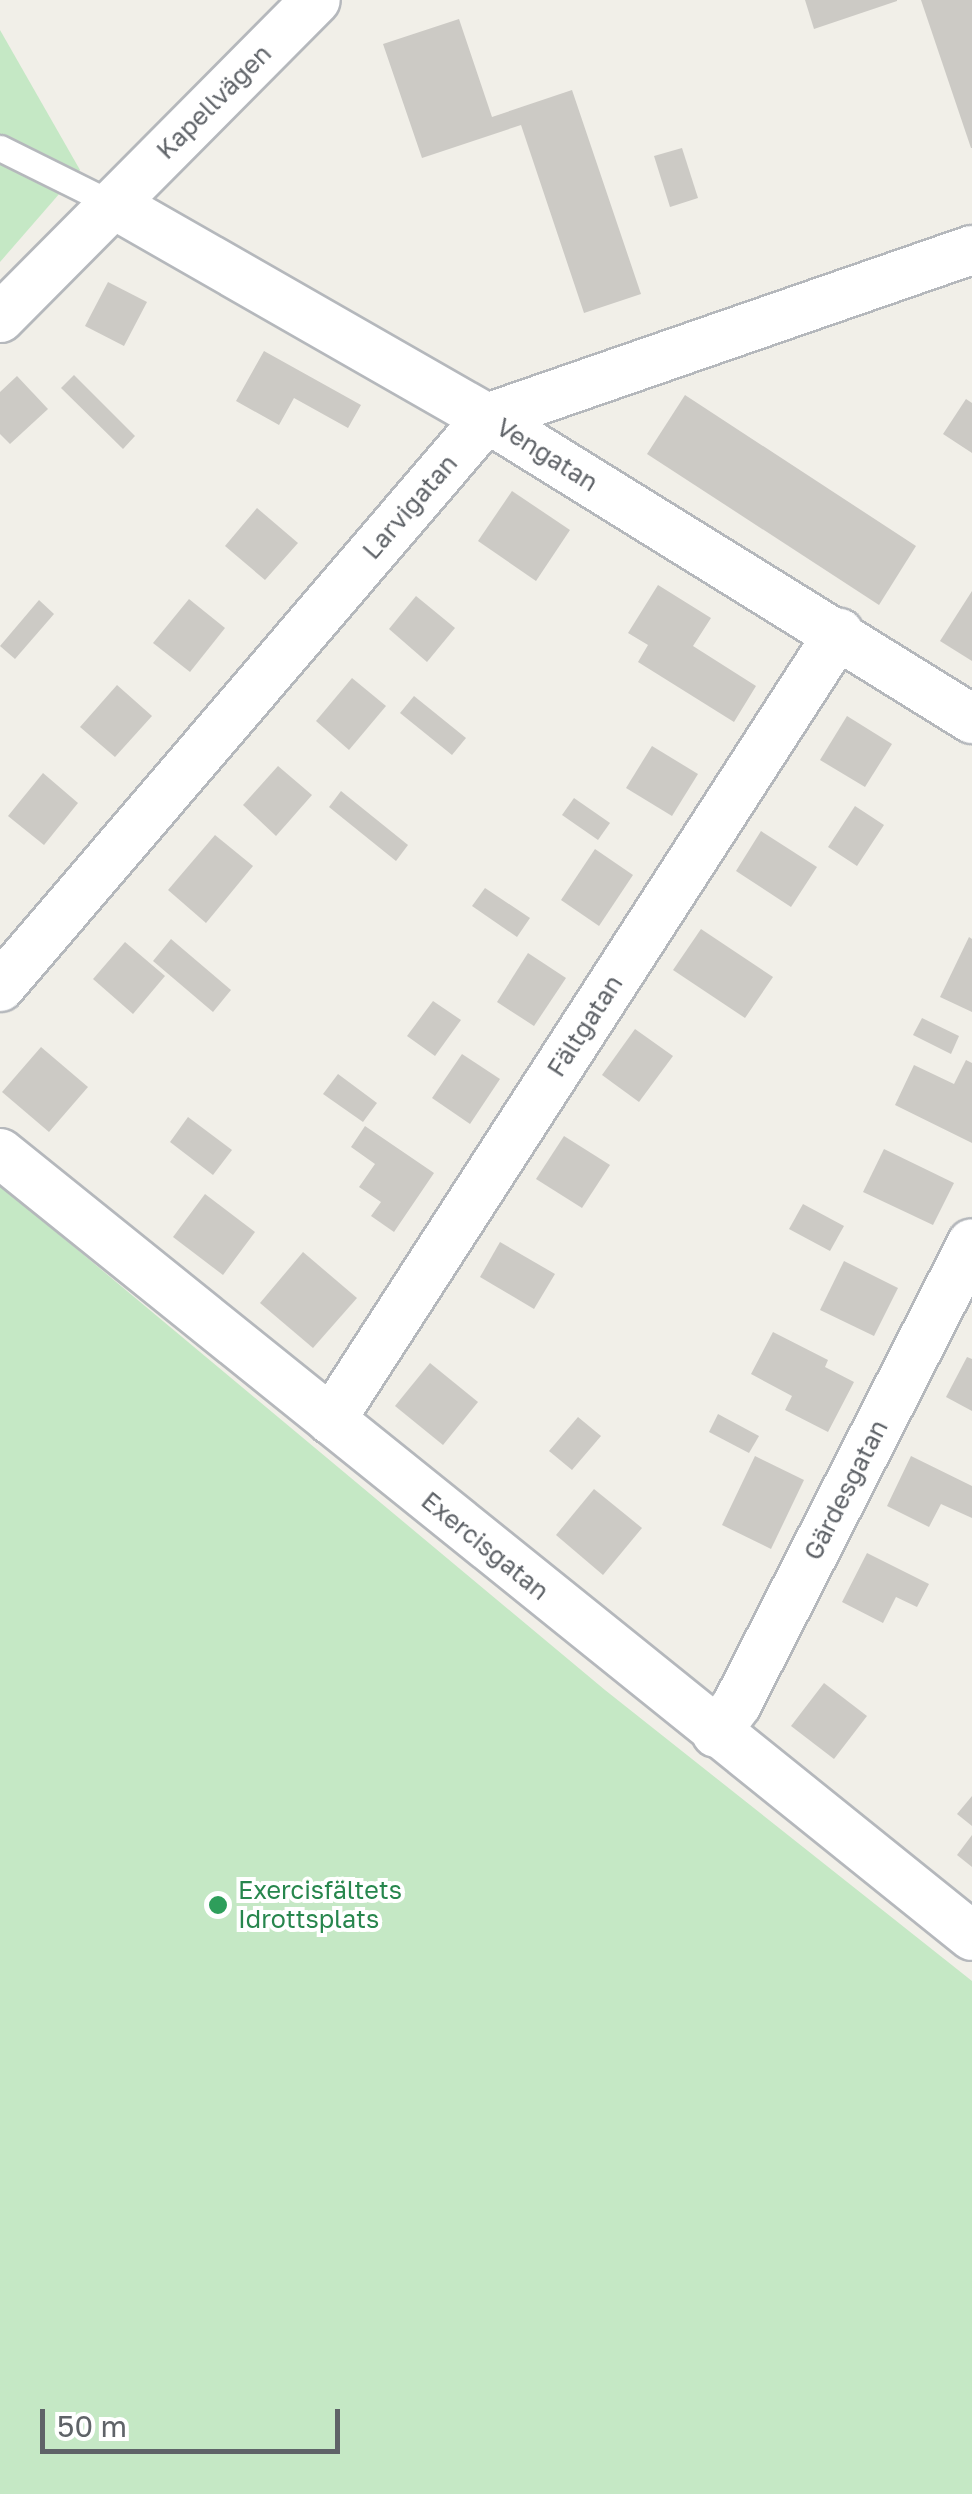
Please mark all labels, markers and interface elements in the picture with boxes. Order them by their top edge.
street label: Kapellvägen [151,39,277,165]
street label: Vengatan [491,412,603,498]
street label: Larvigatan [357,449,463,565]
street label: Fältgatan [541,970,629,1082]
street label: Gärdesgatan [798,1415,894,1565]
street label: Exercisgatan [415,1486,555,1606]
place label: Exercisfältets Idrottsplats [238,1876,402,1935]
marker: Exercisfältets Idrottsplats [207,1894,229,1916]
scale bar [45,2389,345,2451]
text: 50 m [57,2408,127,2444]

